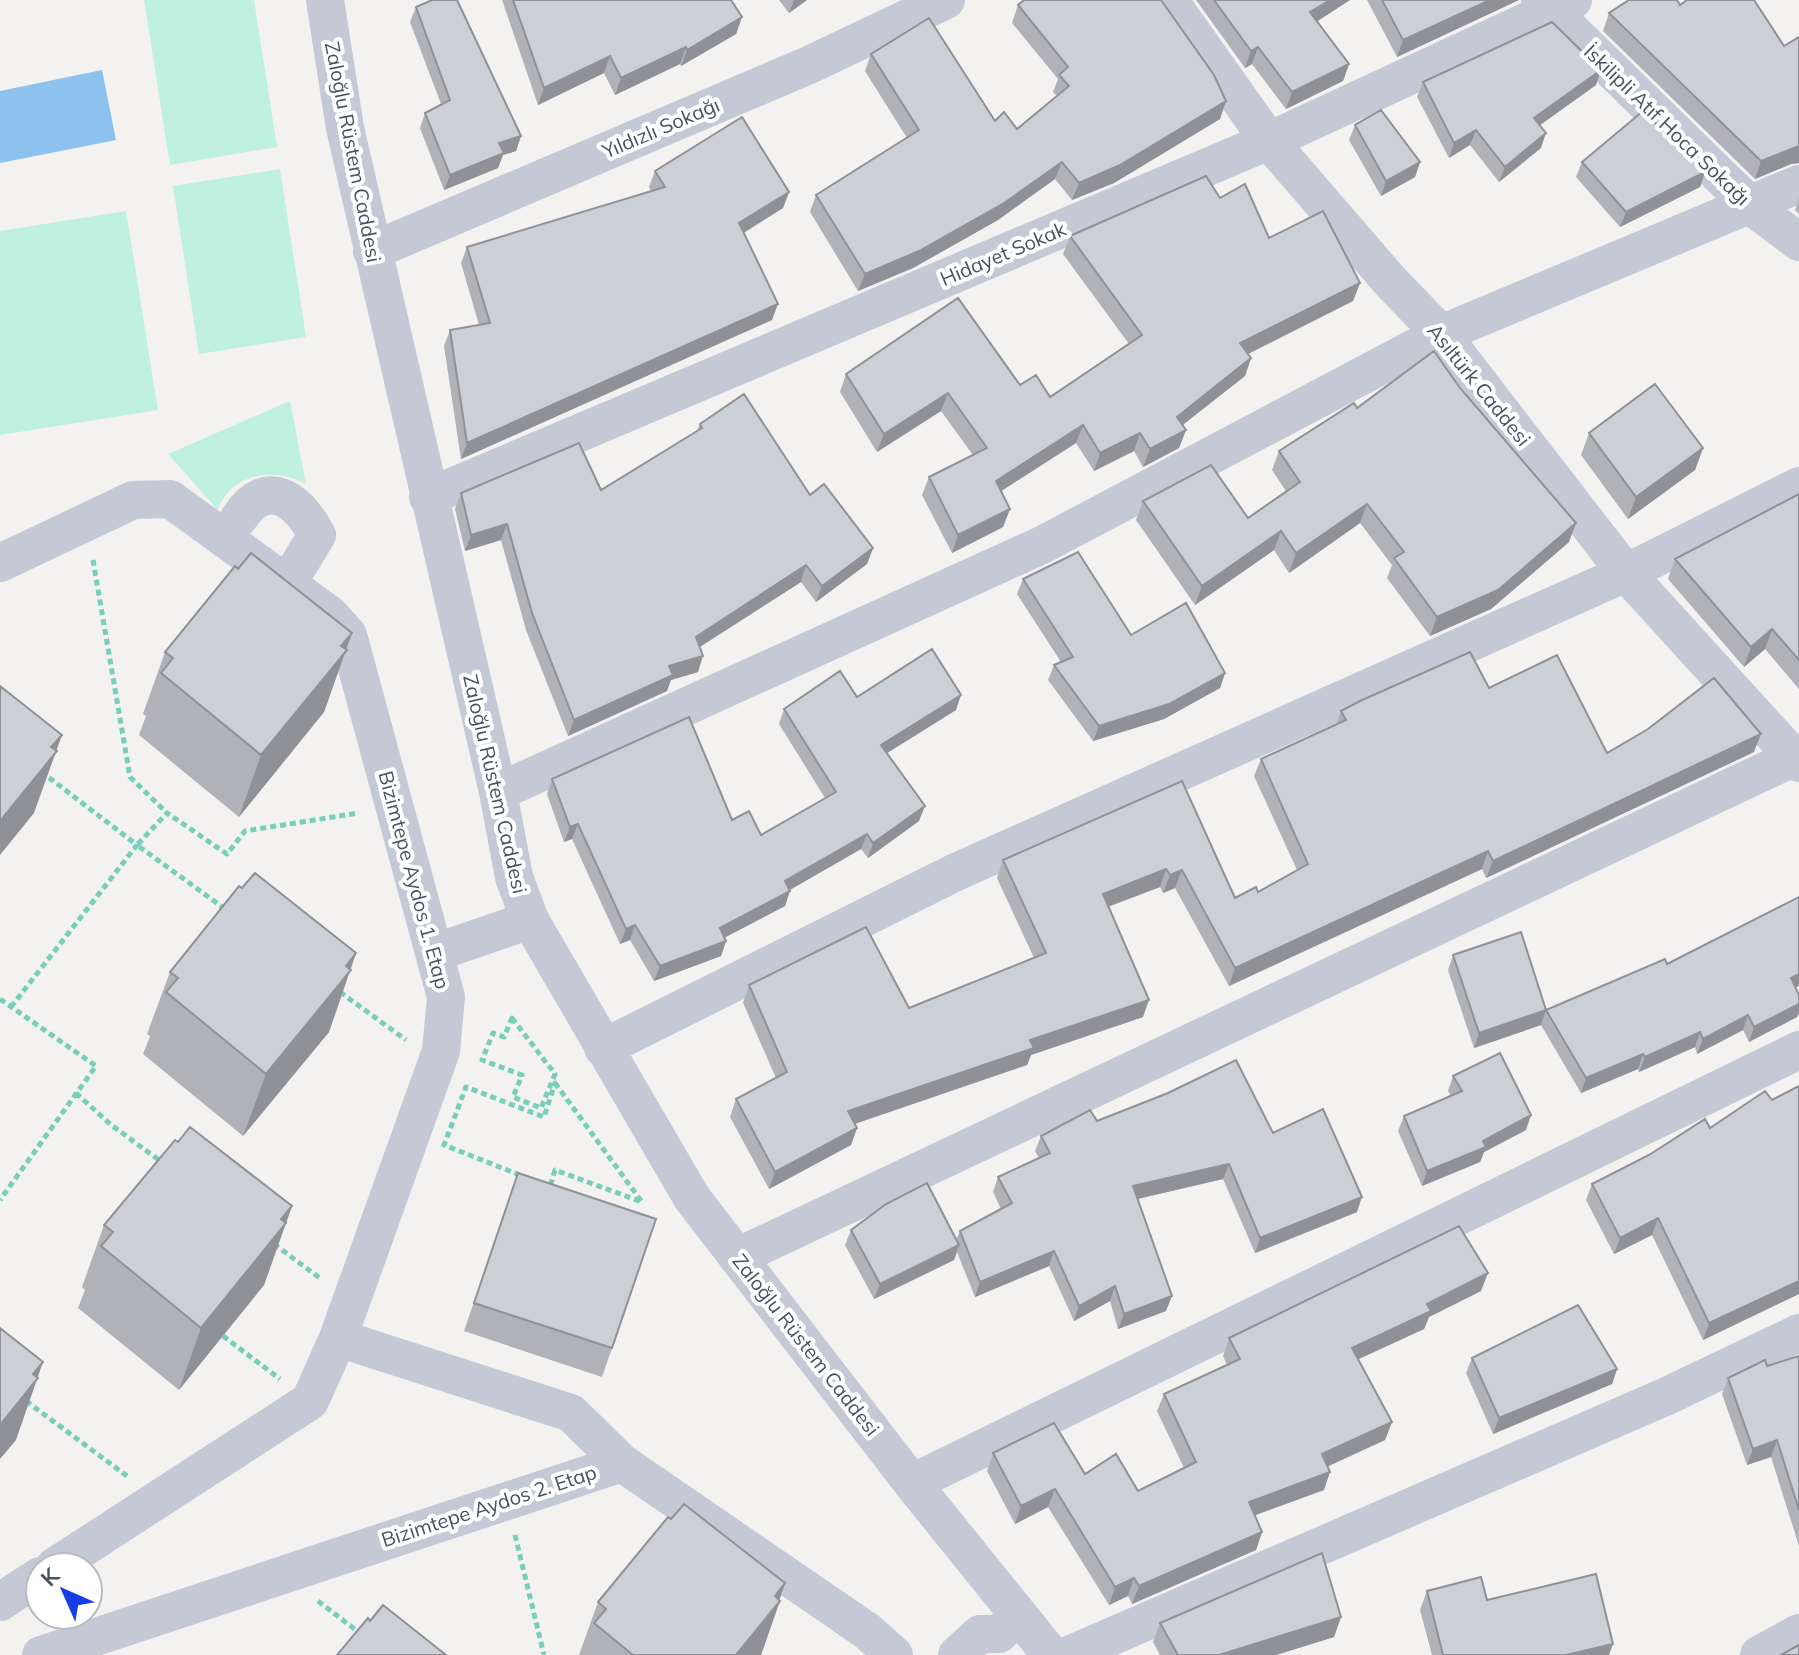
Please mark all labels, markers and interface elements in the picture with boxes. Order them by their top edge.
street label: İskilipli Atıf Hoca Sokağı [1579,39,1756,210]
street label: Zaloğlu Rüstem Caddesi [320,40,387,264]
street label: Yıldızlı Sokağı [598,92,723,164]
street label: Hidayet Sokak [936,216,1070,291]
street label: Asıltürk Caddesi [1422,318,1536,451]
street label: Zaloğlu Rüstem Caddesi [458,672,533,896]
street label: Bizimtepe Aydos 1. Etap [373,768,456,992]
street label: Zaloğlu Rüstem Caddesi [728,1249,885,1441]
street label: Bizimtepe Aydos 2. Etap [378,1459,600,1552]
north arrow [24,1551,104,1631]
text: K [35,1561,66,1592]

